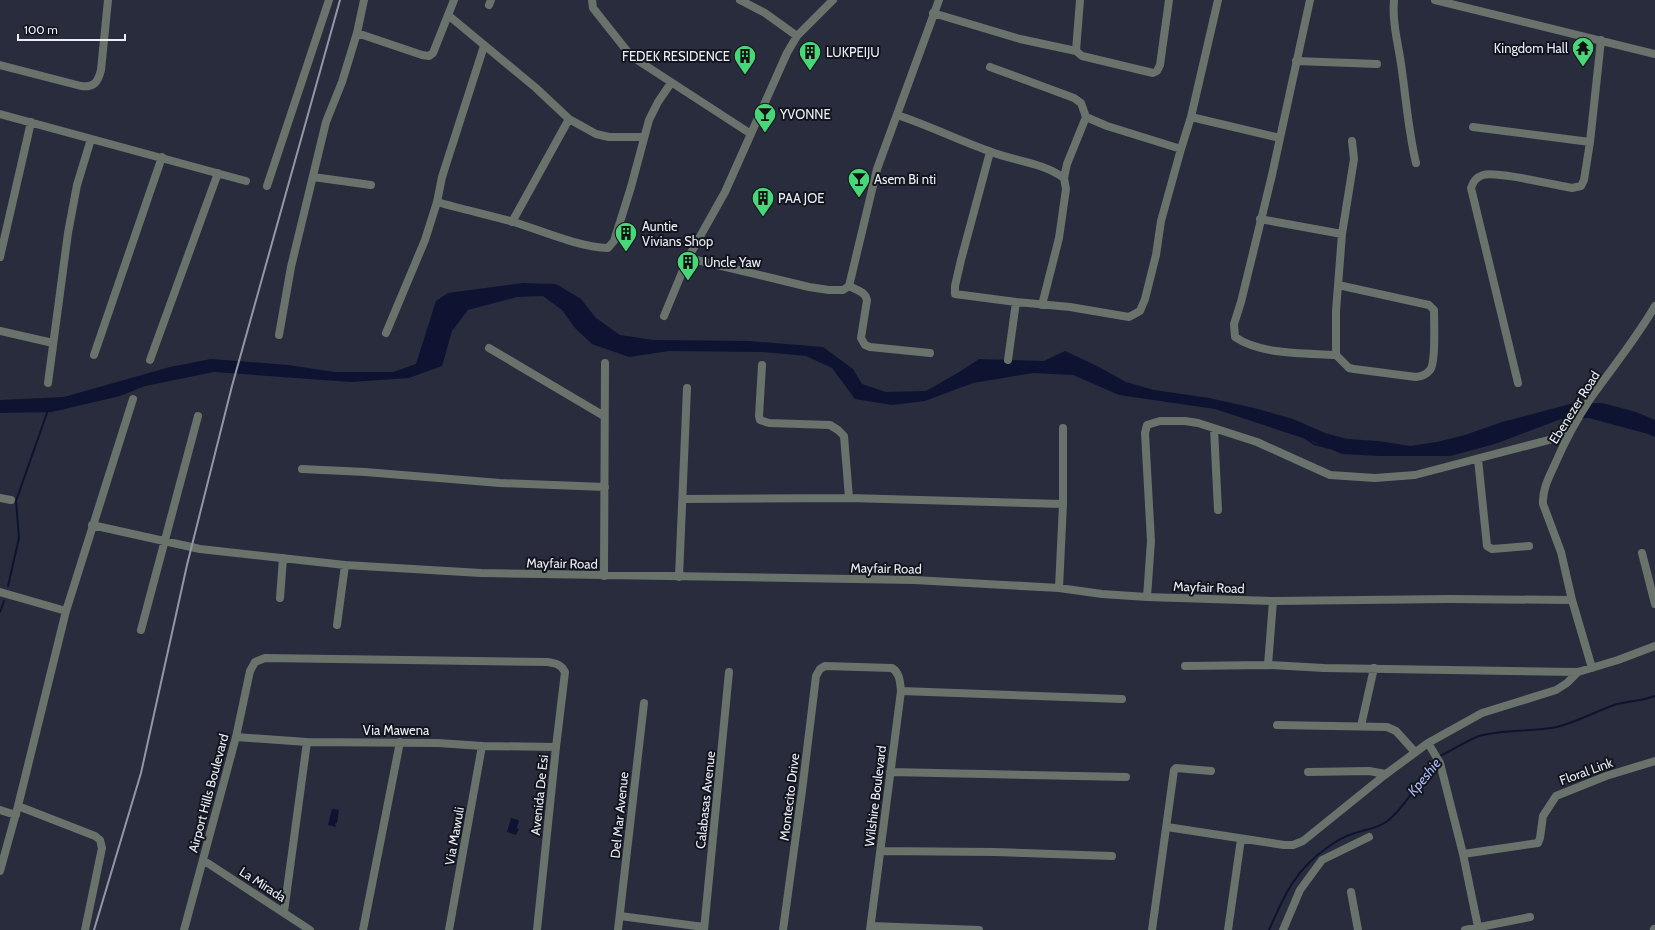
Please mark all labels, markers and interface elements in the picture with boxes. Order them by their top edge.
scale bar [18,16,125,42]
text: 100 m [24,22,58,37]
temple icon: Kingdom Hall [1570,35,1596,68]
building icon: LUKPEIJU [797,39,823,72]
place label: Kingdom Hall [1494,40,1568,56]
building icon: FEDEK RESIDENCE [732,43,758,76]
place label: LUKPEIJU [826,44,880,60]
place label: FEDEK RESIDENCE [622,48,730,64]
bar icon: YVONNE [752,101,778,134]
place label: YVONNE [779,106,831,122]
bar icon: Asem Bi nti [846,166,872,199]
place label: Asem Bi nti [874,171,936,187]
building icon: PAA JOE [750,185,776,218]
place label: PAA JOE [778,190,824,206]
place label: Auntie Vivians Shop [642,218,713,249]
building icon: Auntie Vivians Shop [613,220,639,253]
building icon: Uncle Yaw [675,249,701,282]
place label: Uncle Yaw [704,254,762,270]
street label: Ebenezer Road [1545,368,1603,446]
street label: Mayfair Road [526,554,598,572]
street label: Mayfair Road [850,559,922,577]
street label: Mayfair Road [1173,578,1245,596]
street label: Via Mawena [363,722,430,738]
street label: Airport Hills Boulevard [184,732,232,854]
street label: Wilshire Boulevard [861,744,889,848]
street label: Calabasas Avenue [692,750,718,850]
street label: Montecito Drive [776,752,802,842]
street label: Avenida De Esi [527,754,551,836]
water label: Kpeshie [1403,754,1445,799]
street label: Floral Link [1557,754,1615,788]
street label: Del Mar Avenue [606,771,632,859]
street label: Via Mawuli [441,806,467,866]
street label: La Mirada [237,863,290,905]

